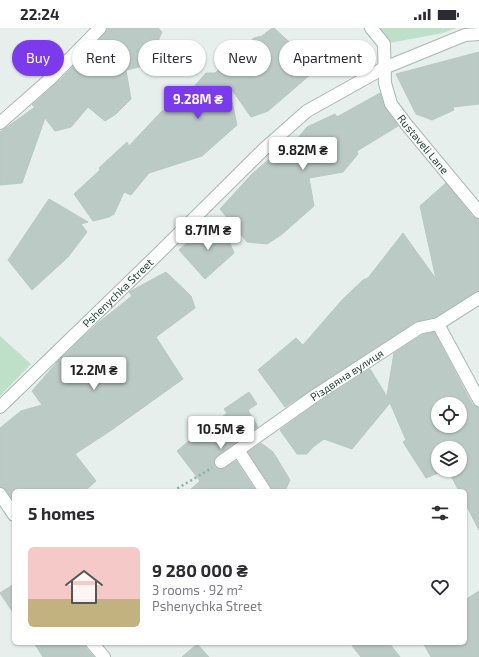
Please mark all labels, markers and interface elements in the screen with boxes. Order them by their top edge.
text: 22:24 [20,5,60,23]
chip: Buy [12,40,64,76]
chip: Rent [72,40,130,76]
chip: Filters [138,40,206,76]
chip: New [214,40,271,76]
chip: Apartment [279,40,376,76]
pin: 9.28M ₴ [161,86,235,120]
text: 9.28M ₴ [173,91,223,107]
street label: Rustaveli Lane [395,112,452,176]
pin: 9.82M ₴ [266,137,340,171]
text: 9.82M ₴ [278,142,328,158]
pin: 8.71M ₴ [171,217,245,251]
text: 8.71M ₴ [185,222,231,238]
street label: Pshenychka Street [80,256,155,330]
street label: Різдвяна вулиця [307,346,386,403]
pin: 12.2M ₴ [57,357,131,391]
text: 12.2M ₴ [70,362,118,378]
map controls [431,397,467,477]
button: locate [431,397,467,433]
pin: 10.5M ₴ [184,416,258,450]
text: 10.5M ₴ [197,421,245,437]
button: layers [431,441,467,477]
icon: filters [429,502,451,524]
text: 5 homes [28,503,95,523]
text: 9 280 000 ₴ [152,560,248,580]
icon: home [60,563,108,611]
icon: heart [429,576,451,598]
text: 3 rooms · 92 m² [152,582,243,598]
text: Pshenychka Street [152,598,262,614]

